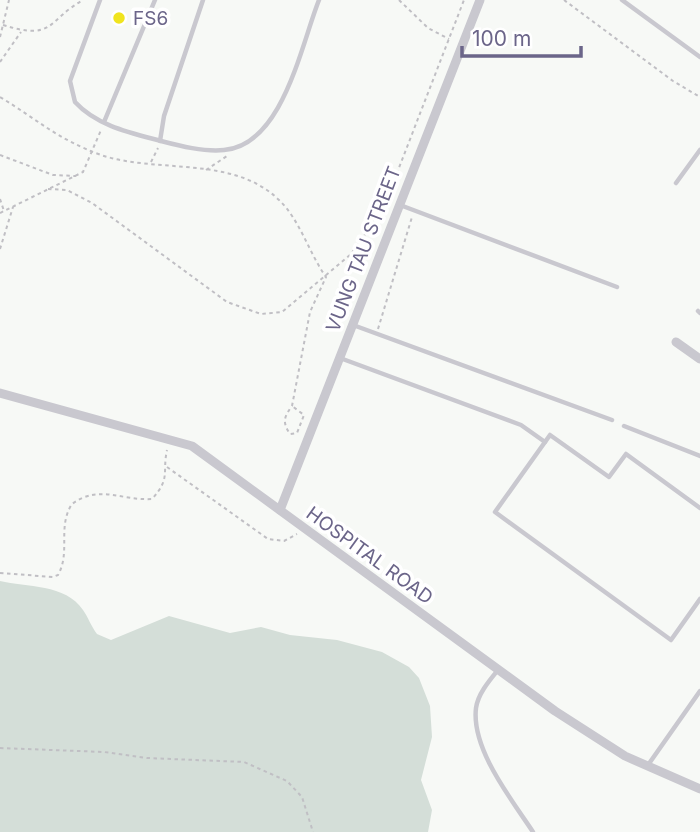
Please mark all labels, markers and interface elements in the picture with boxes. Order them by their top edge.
place label: FS6 [133,7,168,30]
marker: FS6 [111,10,127,26]
scale bar [462,14,581,58]
text: 100 m [472,26,531,51]
street label: VUNG TAU STREET [321,163,406,335]
street label: HOSPITAL ROAD [302,502,437,609]

